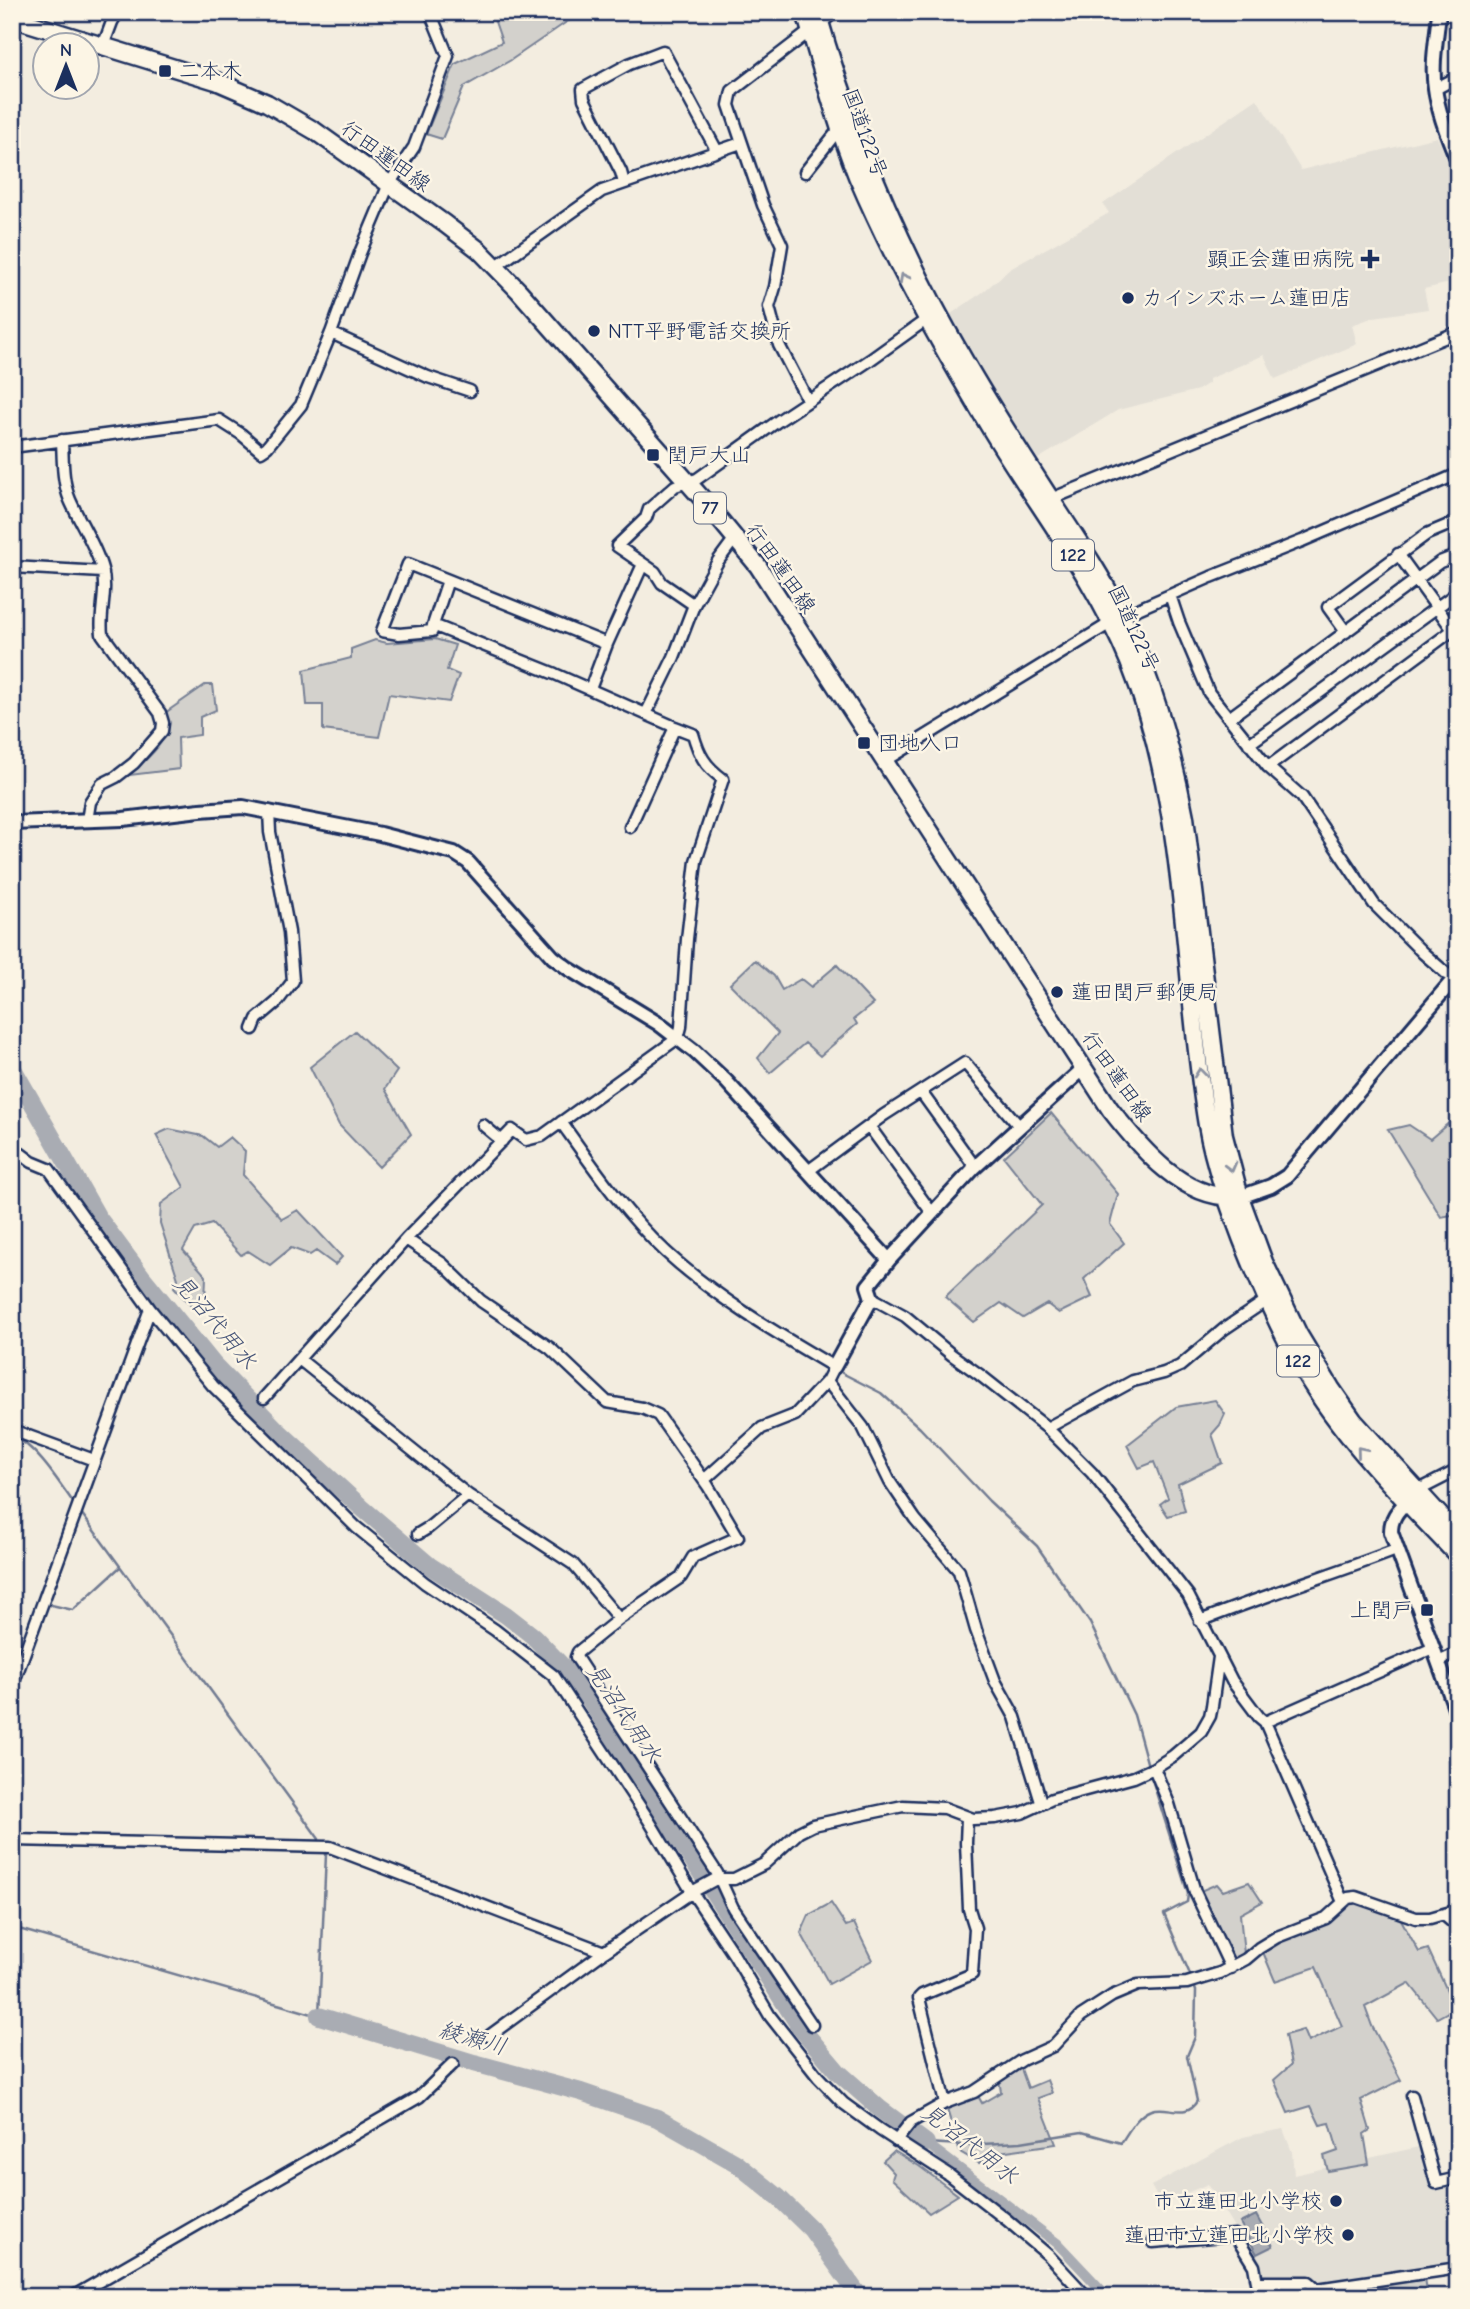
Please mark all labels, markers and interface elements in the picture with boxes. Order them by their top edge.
north arrow [32,32,102,102]
text: N [60,39,72,61]
place label: 二本木 [179,59,242,83]
marker: 二本木 [157,63,173,79]
street label: 国道122号 [838,85,892,181]
street label: 行田蓮田線 [336,115,436,197]
place label: 顕正会蓮田病院 [1207,247,1354,271]
marker: 顕正会蓮田病院 [1360,249,1380,269]
one-way arrow [899,273,913,285]
place label: カインズホーム蓮田店 [1142,286,1351,310]
marker: カインズホーム蓮田店 [1120,290,1136,306]
place label: NTT平野電話交換所 [608,319,791,343]
marker: NTT平野電話交換所 [586,323,602,339]
place label: 閏戸大山 [667,443,751,467]
marker: 閏戸大山 [645,447,661,463]
road number: 77 [694,492,726,524]
street label: 行田蓮田線 [741,518,821,618]
road number: 122 [1052,540,1094,570]
street label: 国道122号 [1103,581,1165,675]
place label: 団地入口 [878,731,962,755]
marker: 団地入口 [856,735,872,751]
place label: 蓮田閏戸郵便局 [1071,980,1218,1004]
marker: 蓮田閏戸郵便局 [1049,984,1065,1000]
street label: 行田蓮田線 [1077,1026,1157,1126]
one-way arrow [1193,1068,1208,1079]
one-way arrow [1223,1161,1238,1173]
water label: 見沼代用水 [168,1269,262,1375]
road number: 122 [1277,1345,1319,1376]
one-way arrow [1357,1446,1369,1459]
place label: 上閏戸 [1350,1598,1413,1622]
marker: 上閏戸 [1419,1602,1435,1618]
water label: 見沼代用水 [581,1658,667,1768]
water label: 綾瀬川 [436,2016,510,2060]
water label: 見沼代用水 [916,2098,1024,2190]
place label: 市立蓮田北小学校 [1154,2189,1322,2213]
marker: 市立蓮田北小学校 [1328,2193,1344,2209]
place label: 蓮田市立蓮田北小学校 [1124,2223,1334,2247]
marker: 蓮田市立蓮田北小学校 [1340,2227,1356,2243]

